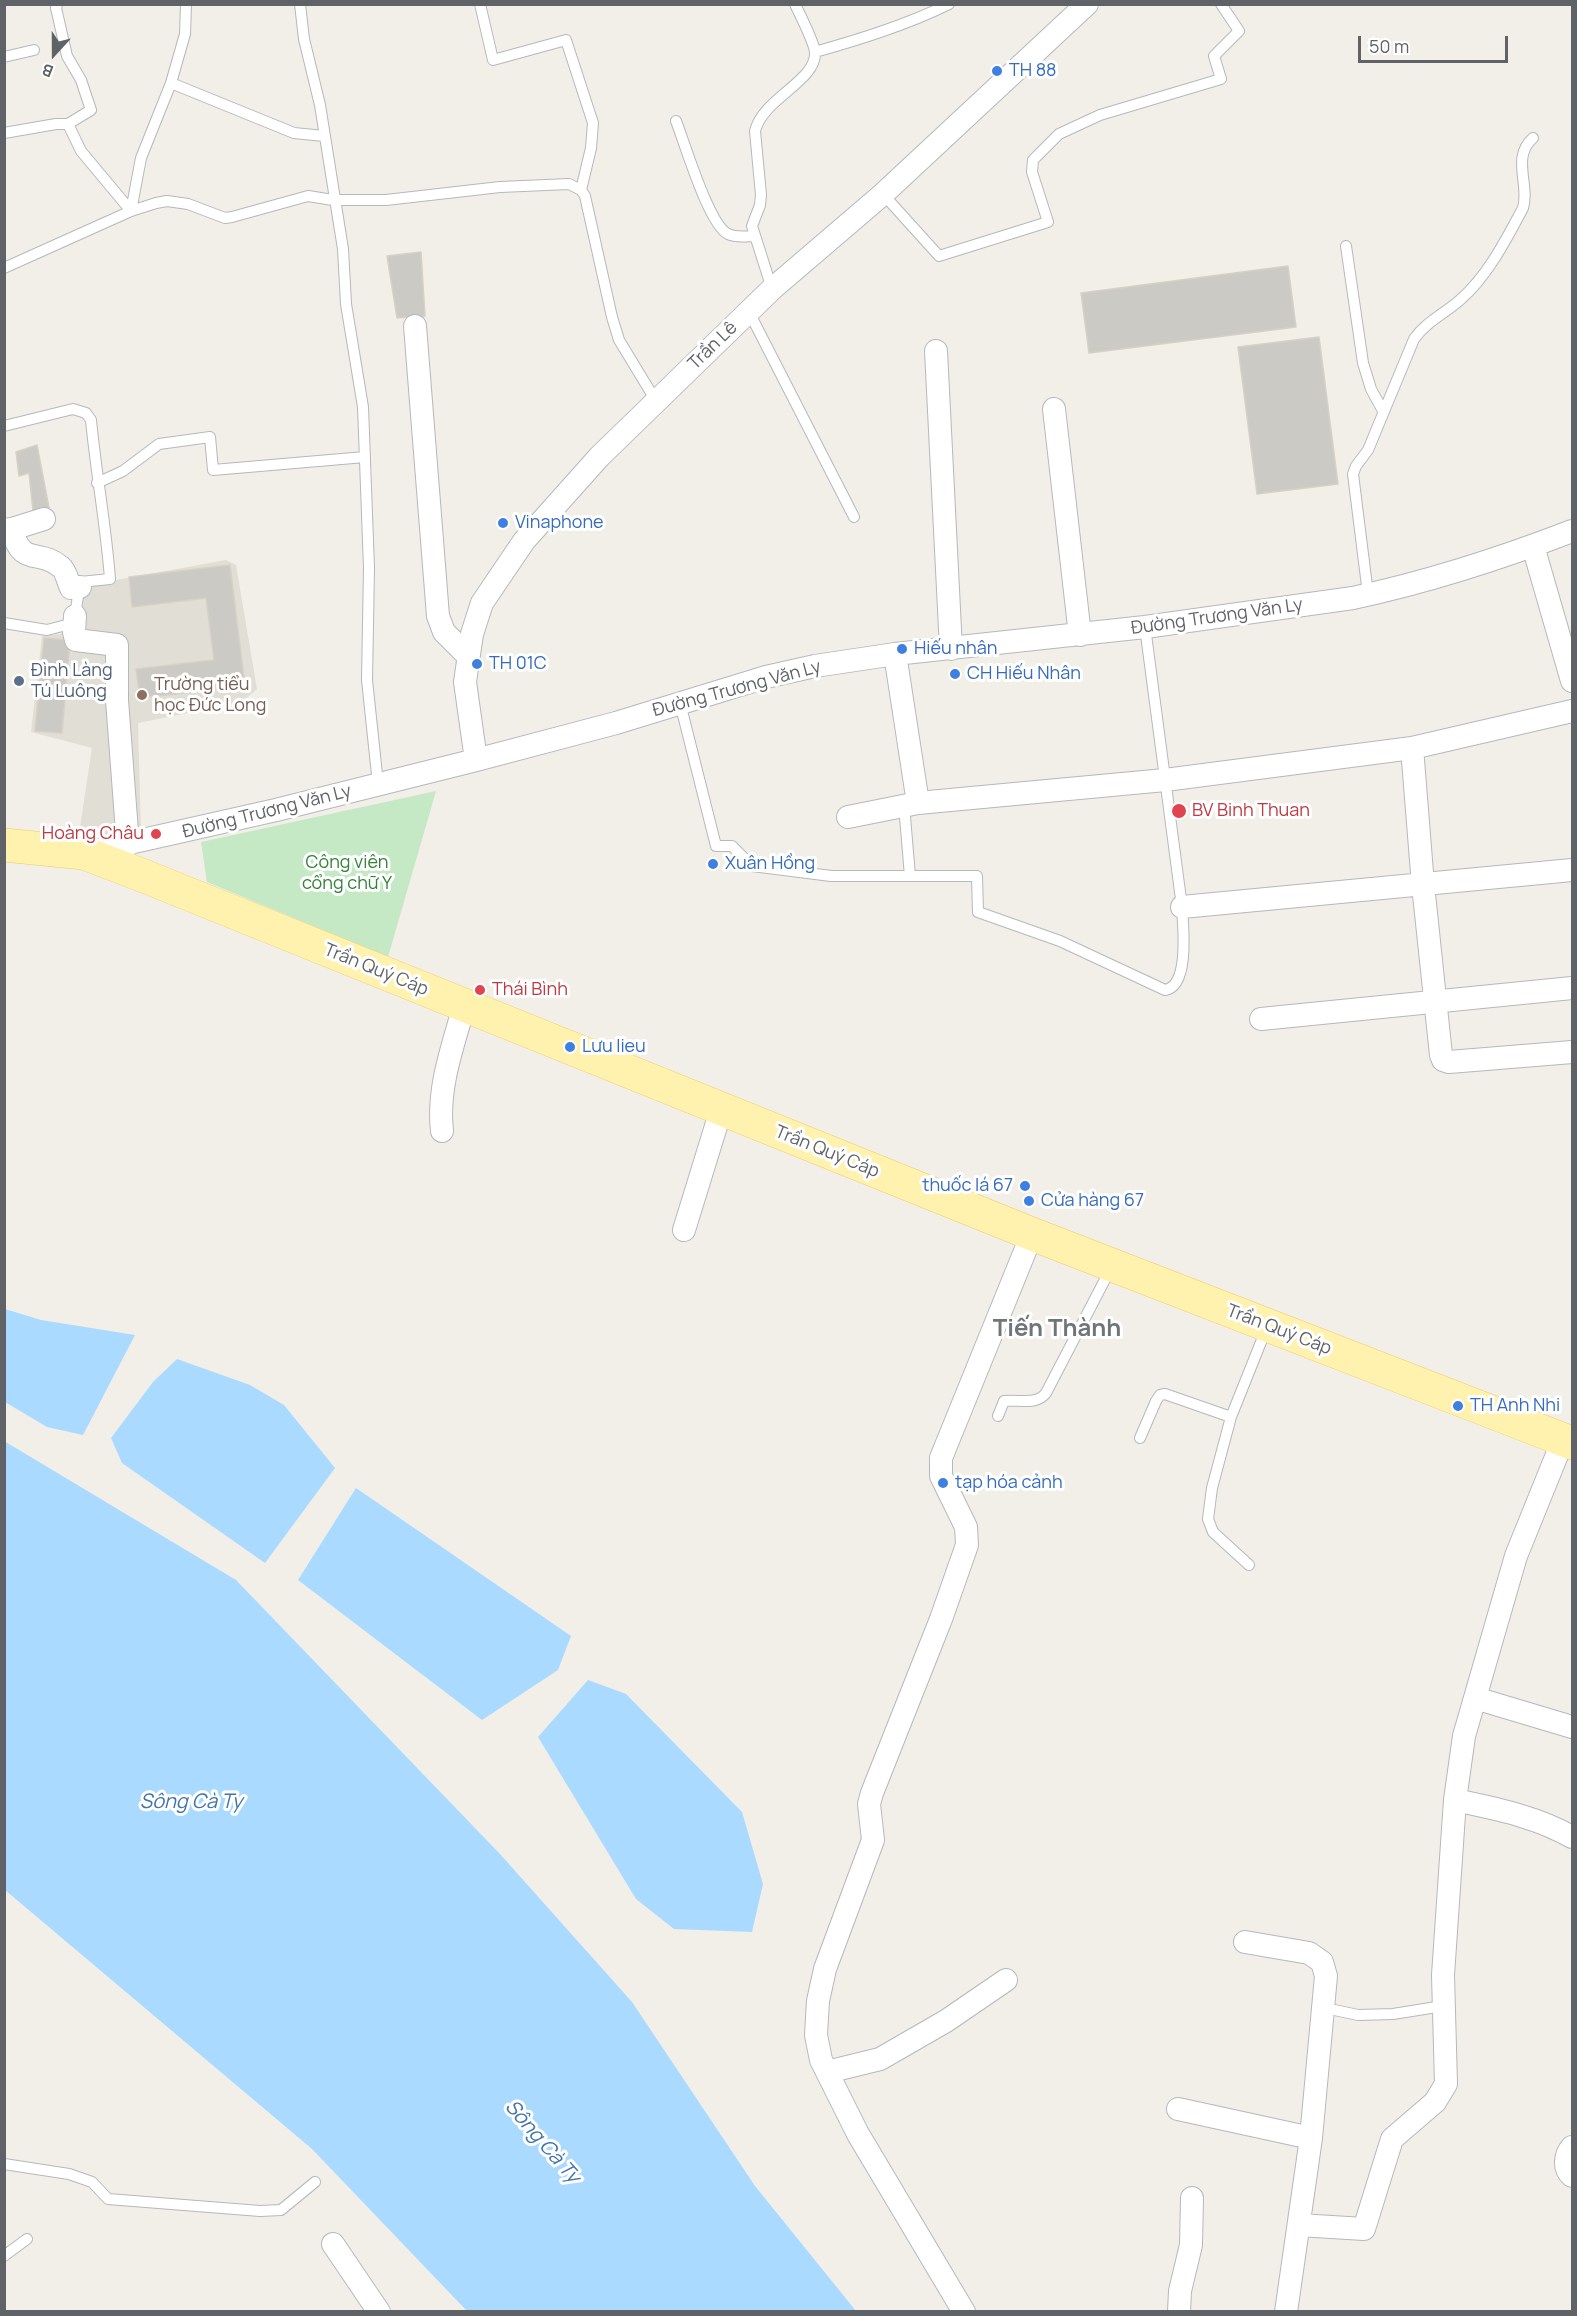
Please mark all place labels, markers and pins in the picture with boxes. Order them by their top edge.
place label: TH 88 [1009,60,1057,82]
marker: TH 88 [990,64,1004,78]
place label: Vinaphone [515,512,604,534]
marker: Vinaphone [496,516,510,530]
place label: Hiếu nhân [914,638,997,660]
marker: Hiếu nhân [895,642,909,656]
place label: TH 01C [489,653,547,675]
marker: TH 01C [470,657,484,671]
place label: Đình Làng Tú Luông [31,660,113,702]
place label: CH Hiếu Nhân [967,663,1081,685]
marker: CH Hiếu Nhân [948,667,962,681]
marker: Đình Làng Tú Luông [12,674,26,688]
place label: Trường tiểu học Đức Long [154,674,266,716]
marker: Trường tiểu học Đức Long [135,688,149,702]
place label: BV Binh Thuan [1192,800,1310,822]
marker: BV Binh Thuan [1170,802,1188,820]
place label: Hoàng Châu [42,823,144,845]
marker: Hoàng Châu [149,827,163,841]
place label: Xuân Hồng [725,853,815,875]
marker: Xuân Hồng [706,857,720,871]
place label: Thái Bình [492,979,568,1001]
marker: Thái Bình [473,983,487,997]
place label: Lưu lieu [582,1036,646,1058]
marker: Lưu lieu [563,1040,577,1054]
place label: thuốc lá 67 [922,1175,1013,1197]
marker: thuốc lá 67 [1018,1179,1032,1193]
place label: Cửa hàng 67 [1041,1190,1144,1212]
marker: Cửa hàng 67 [1022,1194,1036,1208]
place label: TH Anh Nhi [1470,1395,1560,1417]
marker: TH Anh Nhi [1451,1399,1465,1413]
place label: tạp hóa cảnh [955,1472,1063,1494]
marker: tạp hóa cảnh [936,1476,950,1490]

